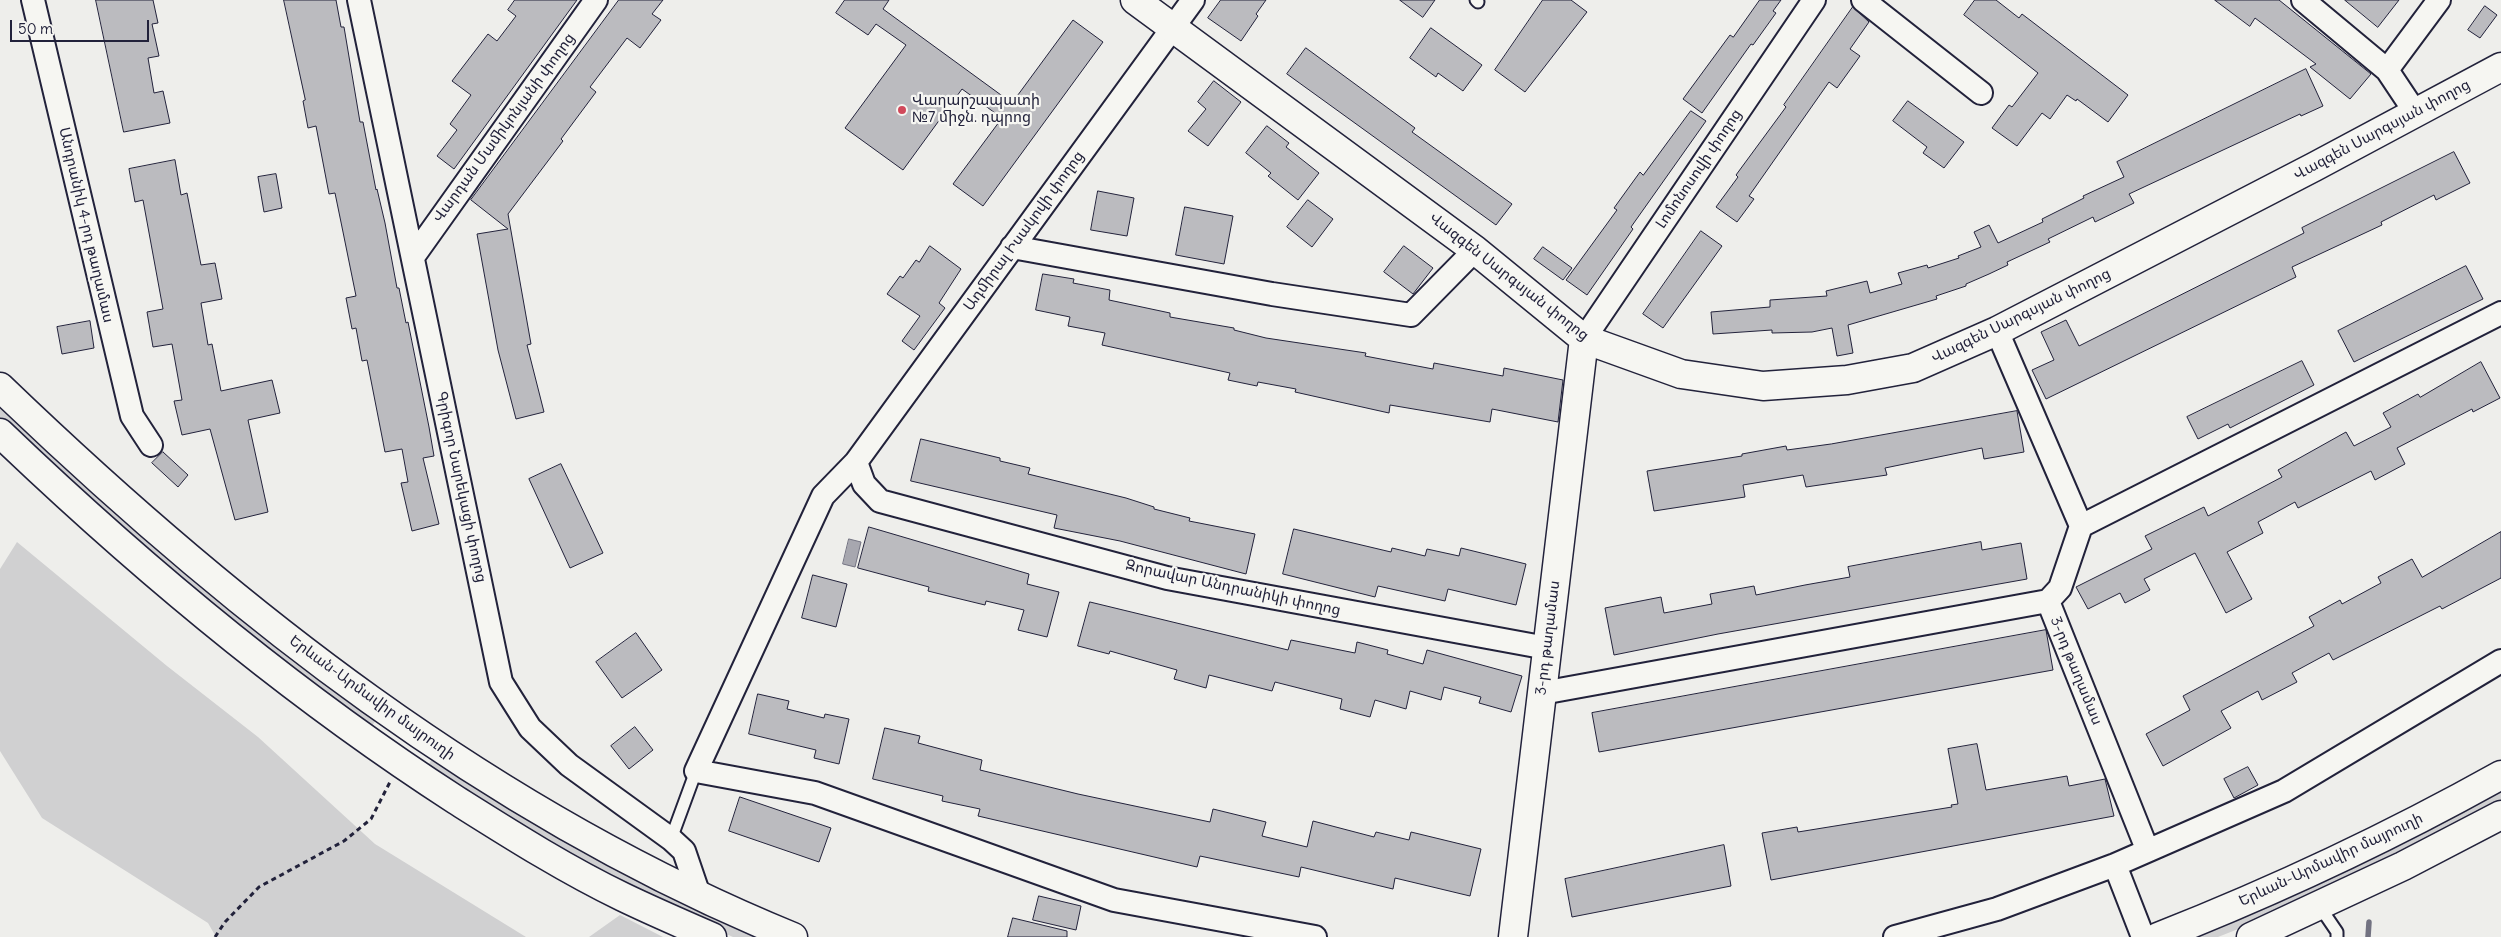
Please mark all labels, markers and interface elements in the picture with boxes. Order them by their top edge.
scale bar [12,10,151,42]
text: 50 m [18,19,53,38]
street label: Վարդան Մամիկոնյանի փողոց [429,30,579,226]
street label: Վազգեն Սարգսյան փողոց [2291,76,2473,184]
place label: Վաղարշապատի №7 միջն. դպրոց [912,92,1040,127]
marker: Վաղարշապատի №7 միջն. դպրոց [896,104,908,116]
street label: Լոմոնոսովի փողոց [1652,106,1746,232]
street label: Անդրանիկ 4-րդ թաղամաս [55,126,117,324]
street label: Ադմիրալ Իսակովի փողոց [960,148,1088,314]
street label: Վազգեն Սարգսյան փողոց [1426,209,1592,345]
street label: Վազգեն Սարգսյան փողոց [1928,265,2114,367]
street label: Գրիգոր Նարեկացի փողոց [432,390,490,584]
street label: Զորավար Անդրանիկի փողոց [1124,556,1342,620]
street label: 3-րդ թաղամաս [1532,580,1564,696]
street label: 3-րդ թաղամաս [2046,614,2106,728]
street label: Երևան-Արմավիր մայրուղի [285,632,459,764]
street label: Երևան-Արմավիր մայրուղի [2236,809,2426,911]

